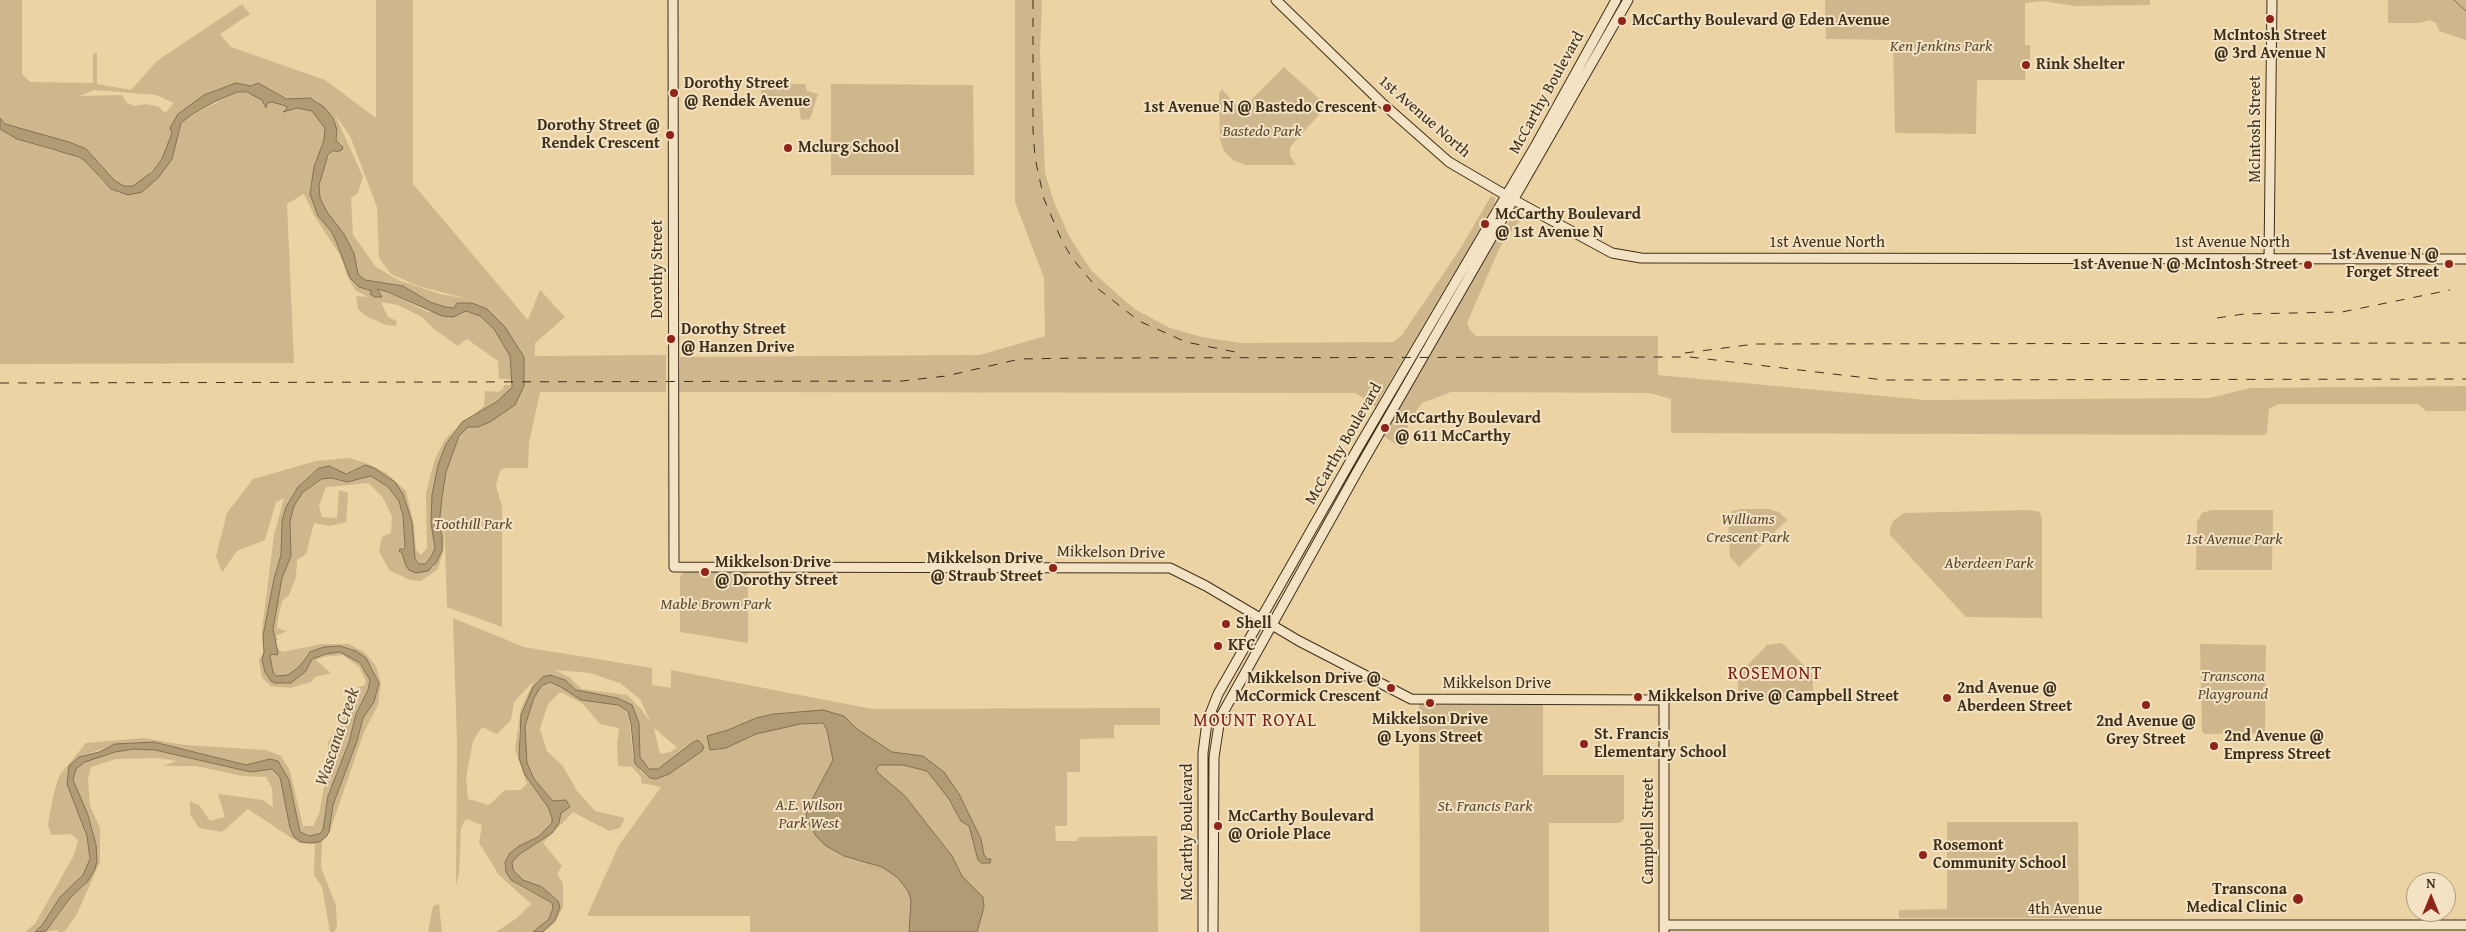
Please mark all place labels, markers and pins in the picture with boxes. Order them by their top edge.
place label: McCarthy Boulevard @ Eden Avenue [1632,11,1889,31]
marker: McIntosh Street @ 3rd Avenue N [2264,13,2276,25]
marker: McCarthy Boulevard @ Eden Avenue [1616,15,1628,27]
place label: McIntosh Street @ 3rd Avenue N [2213,26,2327,64]
place label: Rink Shelter [2036,55,2125,75]
marker: Rink Shelter [2020,59,2032,71]
place label: Dorothy Street @ Rendek Avenue [684,74,810,112]
marker: Dorothy Street @ Rendek Avenue [668,87,680,99]
place label: 1st Avenue N @ Bastedo Crescent [1143,98,1377,118]
marker: 1st Avenue N @ Bastedo Crescent [1381,102,1393,114]
place label: Dorothy Street @ Rendek Crescent [537,116,660,154]
marker: Dorothy Street @ Rendek Crescent [664,129,676,141]
place label: Mclurg School [798,138,899,158]
marker: Mclurg School [782,142,794,154]
place label: McCarthy Boulevard @ 1st Avenue N [1495,205,1641,243]
marker: McCarthy Boulevard @ 1st Avenue N [1479,218,1491,230]
place label: 1st Avenue N @ Forget Street [2330,245,2439,283]
place label: 1st Avenue N @ McIntosh Street [2072,255,2298,275]
marker: 1st Avenue N @ Forget Street [2443,258,2455,270]
marker: 1st Avenue N @ McIntosh Street [2302,259,2314,271]
place label: Dorothy Street @ Hanzen Drive [681,320,795,358]
marker: Dorothy Street @ Hanzen Drive [665,333,677,345]
place label: McCarthy Boulevard @ 611 McCarthy [1395,409,1541,447]
marker: McCarthy Boulevard @ 611 McCarthy [1379,422,1391,434]
place label: Mikkelson Drive @ Straub Street [927,549,1043,587]
place label: Mikkelson Drive @ Dorothy Street [715,553,838,591]
marker: Mikkelson Drive @ Straub Street [1047,562,1059,574]
marker: Mikkelson Drive @ Dorothy Street [699,566,711,578]
place label: Shell [1236,614,1272,634]
marker: Shell [1220,618,1232,630]
place label: KFC [1228,636,1255,656]
marker: KFC [1212,640,1224,652]
place label: Mikkelson Drive @ McCormick Crescent [1235,669,1381,707]
place label: 2nd Avenue @ Aberdeen Street [1957,679,2072,717]
marker: Mikkelson Drive @ McCormick Crescent [1385,682,1397,694]
place label: Mikkelson Drive @ Campbell Street [1648,687,1899,707]
marker: Mikkelson Drive @ Campbell Street [1632,691,1644,703]
marker: 2nd Avenue @ Aberdeen Street [1941,692,1953,704]
marker: Mikkelson Drive @ Lyons Street [1424,697,1436,709]
marker: 2nd Avenue @ Grey Street [2140,699,2152,711]
place label: Mikkelson Drive @ Lyons Street [1372,710,1488,748]
place label: 2nd Avenue @ Grey Street [2096,712,2196,750]
place label: St. Francis Elementary School [1594,725,1727,763]
place label: 2nd Avenue @ Empress Street [2224,727,2331,765]
marker: St. Francis Elementary School [1578,738,1590,750]
marker: 2nd Avenue @ Empress Street [2208,740,2220,752]
place label: McCarthy Boulevard @ Oriole Place [1228,807,1374,845]
marker: McCarthy Boulevard @ Oriole Place [1212,820,1224,832]
place label: Rosemont Community School [1933,836,2066,874]
marker: Rosemont Community School [1917,849,1929,861]
place label: Transcona Medical Clinic [2186,880,2287,918]
marker: Transcona Medical Clinic [2291,892,2305,906]

